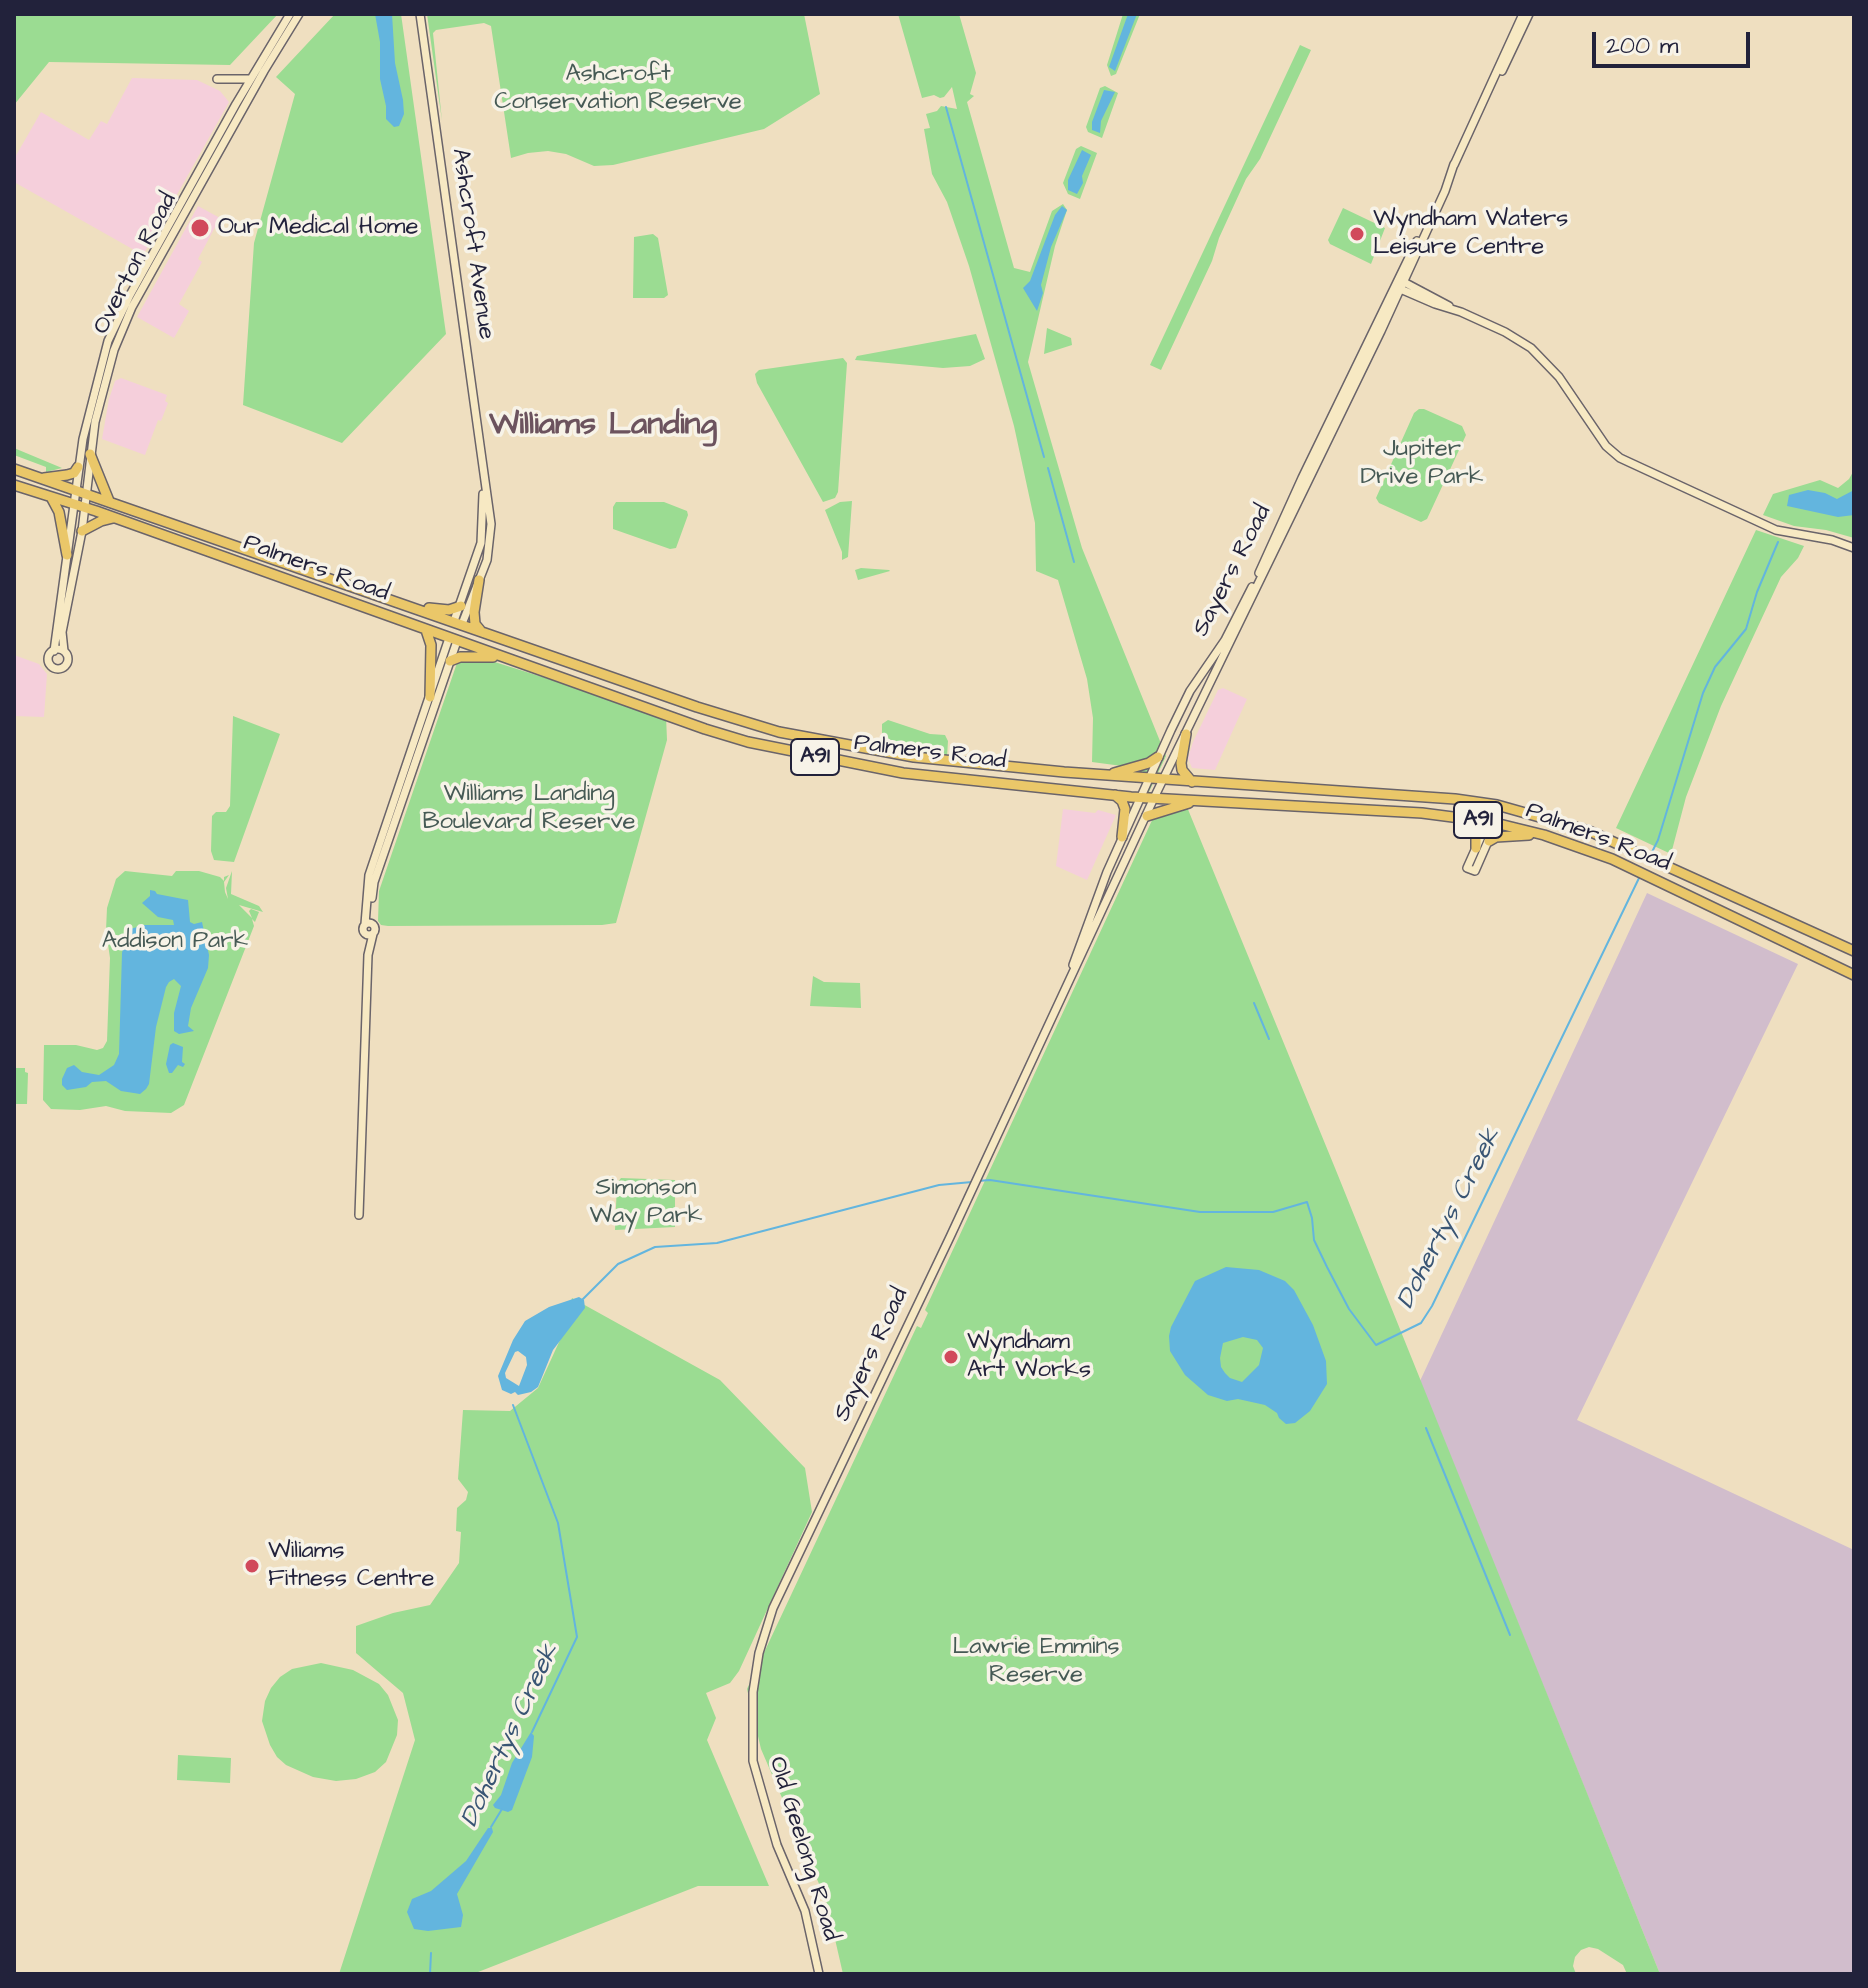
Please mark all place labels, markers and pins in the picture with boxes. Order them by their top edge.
place label: Wyndham Waters Leisure Centre [1373,206,1568,262]
place label: Our Medical Home [218,214,418,242]
marker: Our Medical Home [189,217,211,239]
marker: Wyndham Waters Leisure Centre [1348,225,1366,243]
place label: Wyndham Art Works [967,1329,1091,1385]
marker: Wyndham Art Works [942,1348,960,1366]
place label: Wiliams Fitness Centre [268,1538,435,1594]
marker: Wiliams Fitness Centre [243,1557,261,1575]

